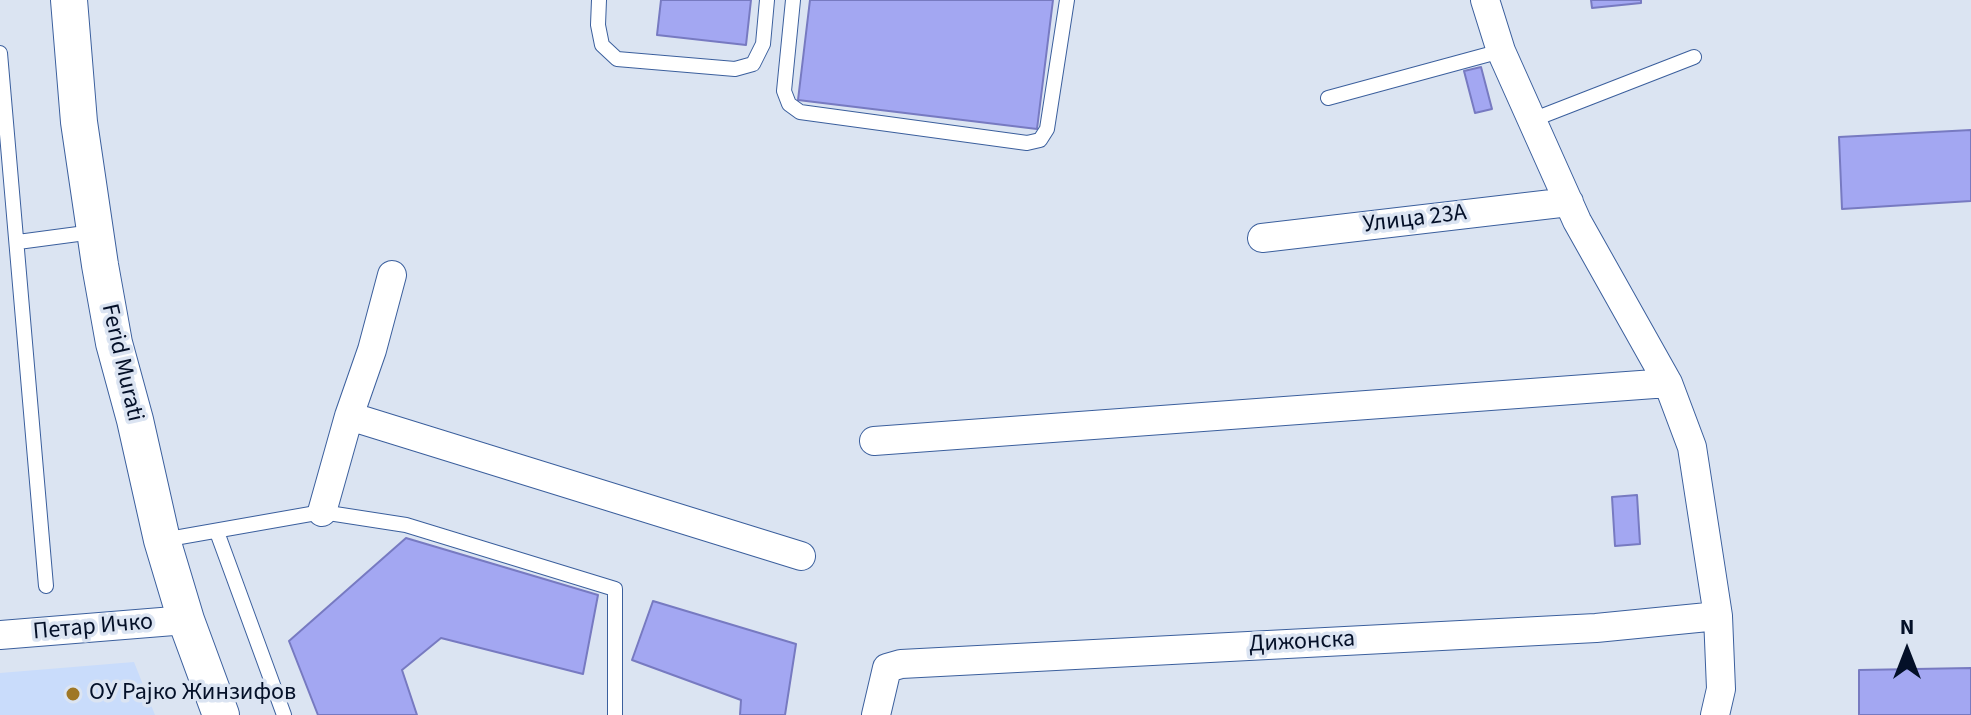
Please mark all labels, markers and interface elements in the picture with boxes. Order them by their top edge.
street label: Улица 23А [1362,199,1468,241]
street label: Ferid Murati [93,301,149,425]
street label: Петар Ичко [32,608,154,648]
north arrow [1867,611,1947,691]
text: N [1900,611,1914,643]
street label: Дижонска [1248,626,1356,660]
place label: ОУ Рајко Жинзифов [89,680,296,708]
marker: ОУ Рајко Жинзифов [64,685,82,703]

